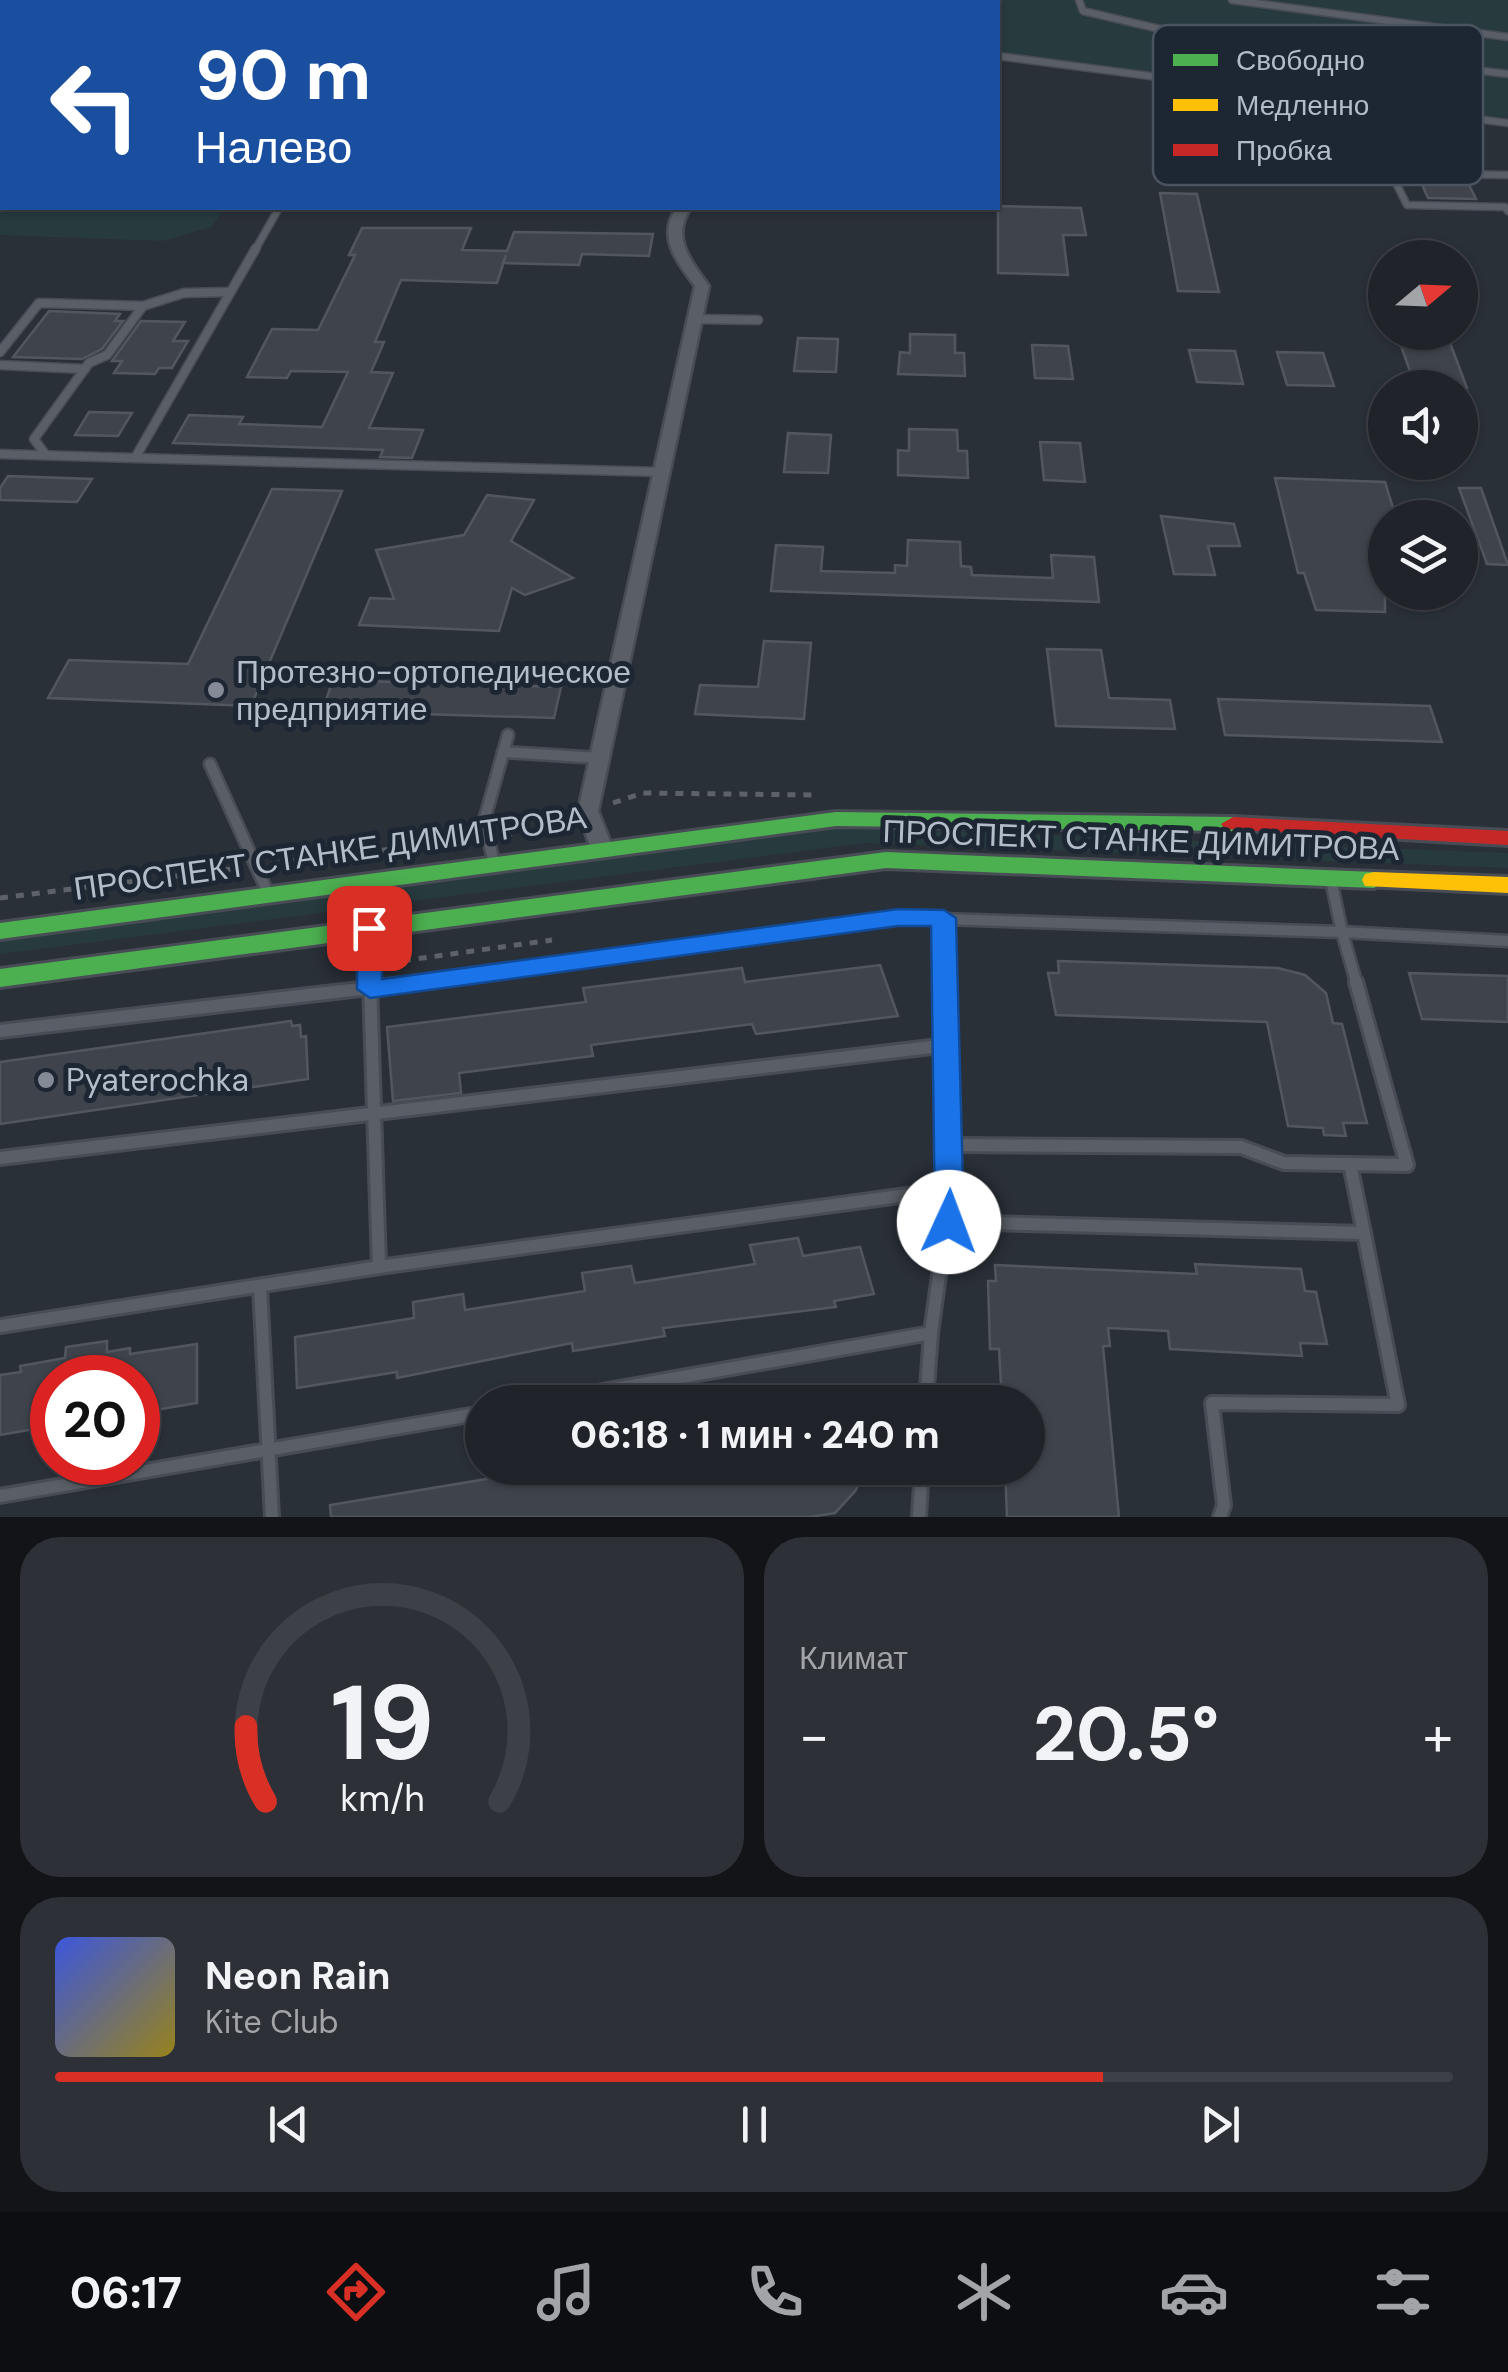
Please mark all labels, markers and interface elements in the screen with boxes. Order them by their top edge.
legend [1153,25,1483,185]
text: 90 m [195,30,371,121]
icon: left [30,40,160,170]
text: Свободно [1236,42,1365,79]
text: Медленно [1236,87,1369,124]
text: Налево [195,118,352,177]
text: Пробка [1236,132,1332,169]
north arrow [1368,240,1478,350]
map controls [1368,240,1478,610]
button: sound [1368,370,1478,480]
button: layers [1368,500,1478,610]
place label: Протезно-ортопедическое предприятие [236,651,631,730]
marker: Протезно-ортопедическое предприятие [205,679,227,701]
street label: ПРОСПЕКТ СТАНКЕ ДИМИТРОВА [71,796,590,910]
street label: ПРОСПЕКТ СТАНКЕ ДИМИТРОВА [882,810,1401,870]
pin [327,886,412,971]
icon: arrive [342,901,397,956]
place label: Pyaterochka [66,1059,249,1101]
marker: Pyaterochka [35,1069,57,1091]
position arrow [897,1170,1001,1274]
speed limit sign: 20 [30,1355,160,1485]
text: 06:18 · 1 мин · 240 m [570,1410,940,1460]
text: Климат [799,1637,908,1679]
text: 19 [330,1656,434,1791]
text: 20.5° [1033,1686,1219,1783]
text: − [799,1700,829,1772]
text: + [1423,1700,1453,1772]
text: km/h [340,1776,424,1822]
text: Neon Rain [205,1951,390,2001]
text: Kite Club [205,2001,339,2043]
icon: previous [261,2097,316,2152]
icon: pause [727,2097,782,2152]
icon: next [1193,2097,1248,2152]
icon: directions [321,2257,391,2327]
icon: music [531,2257,601,2327]
icon: phone [740,2257,810,2327]
icon: climate [949,2257,1019,2327]
icon: car [1159,2257,1229,2327]
icon: filters [1368,2257,1438,2327]
text: 06:17 [70,2263,182,2322]

